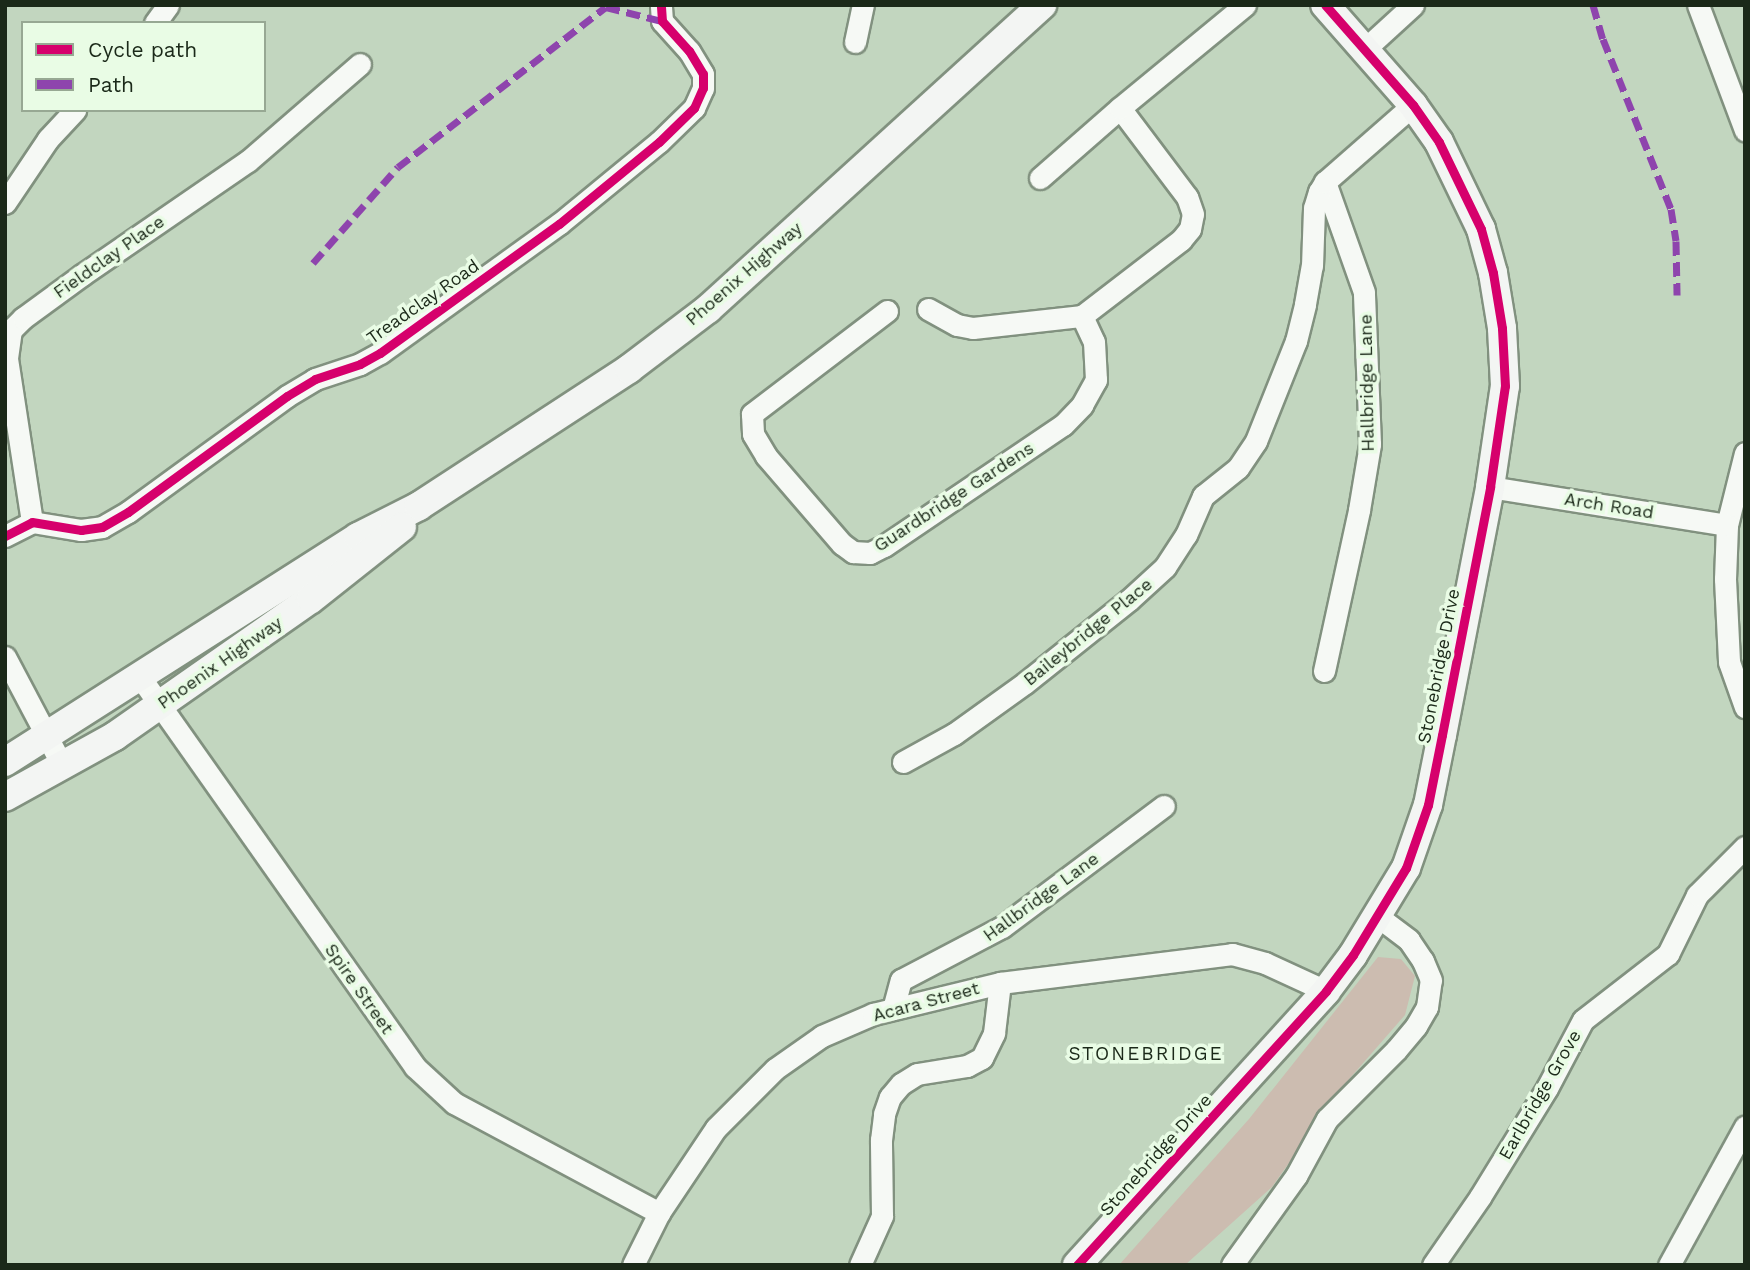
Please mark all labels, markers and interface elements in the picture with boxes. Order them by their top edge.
legend [21,21,266,112]
text: Cycle path [88,37,197,62]
text: Path [88,72,134,97]
street label: Fieldclay Place [49,211,169,303]
street label: Phoenix Highway [681,218,807,330]
street label: Treadclay Road [362,255,484,349]
street label: Hallbridge Lane [1355,314,1379,452]
street label: Guardbridge Gardens [870,437,1038,557]
street label: Arch Road [1563,488,1655,524]
street label: Baileybridge Place [1019,573,1157,691]
street label: Stonebridge Drive [1413,587,1465,745]
street label: Phoenix Highway [153,612,287,714]
street label: Hallbridge Lane [979,848,1103,946]
street label: Spire Street [320,940,398,1038]
street label: Acara Street [870,977,982,1027]
street label: Earlbridge Grove [1494,1026,1586,1164]
district label: STONEBRIDGE [1070,1043,1222,1065]
street label: Stonebridge Drive [1095,1089,1217,1221]

